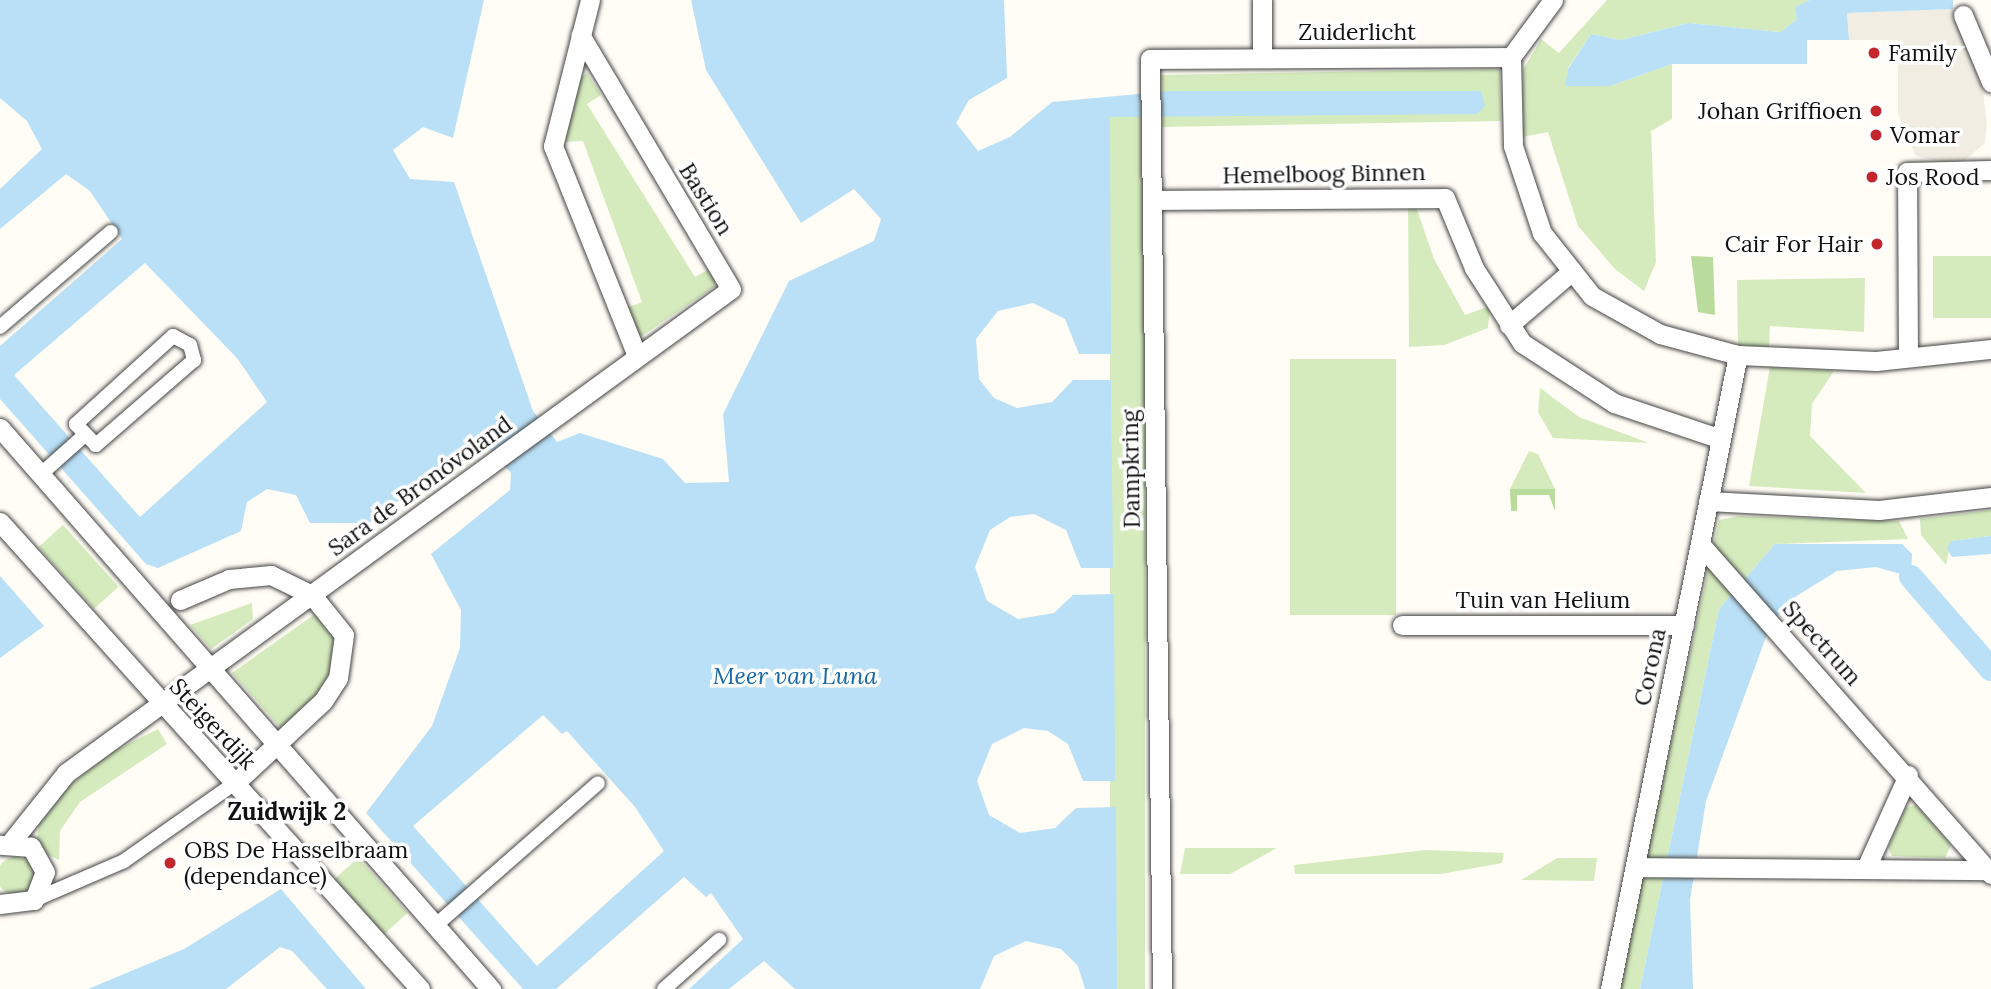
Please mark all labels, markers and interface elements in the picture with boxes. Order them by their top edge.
street label: Zuiderlicht [1298,18,1416,46]
place label: Family [1888,39,1957,67]
marker: Family [1866,45,1882,61]
place label: Johan Griffioen [1698,97,1862,125]
marker: Johan Griffioen [1868,103,1884,119]
place label: Vomar [1890,121,1960,149]
marker: Vomar [1868,127,1884,143]
street label: Bastion [673,158,739,240]
street label: Hemelboog Binnen [1222,158,1426,190]
place label: Jos Rood [1886,163,1980,191]
marker: Jos Rood [1864,169,1880,185]
place label: Cair For Hair [1725,230,1863,258]
marker: Cair For Hair [1869,236,1885,252]
street label: Dampkring [1116,409,1146,529]
street label: Sara de Bronóvoland [323,410,517,562]
street label: Tuin van Helium [1456,586,1630,614]
street label: Spectrum [1777,595,1867,691]
street label: Corona [1628,626,1672,708]
water label: Meer van Luna [713,662,877,690]
street label: Steigerdijk [164,673,262,775]
district label: Zuidwijk 2 [228,798,346,826]
place label: OBS De Hasselbraam (dependance) [184,836,408,890]
marker: OBS De Hasselbraam (dependance) [162,855,178,871]

